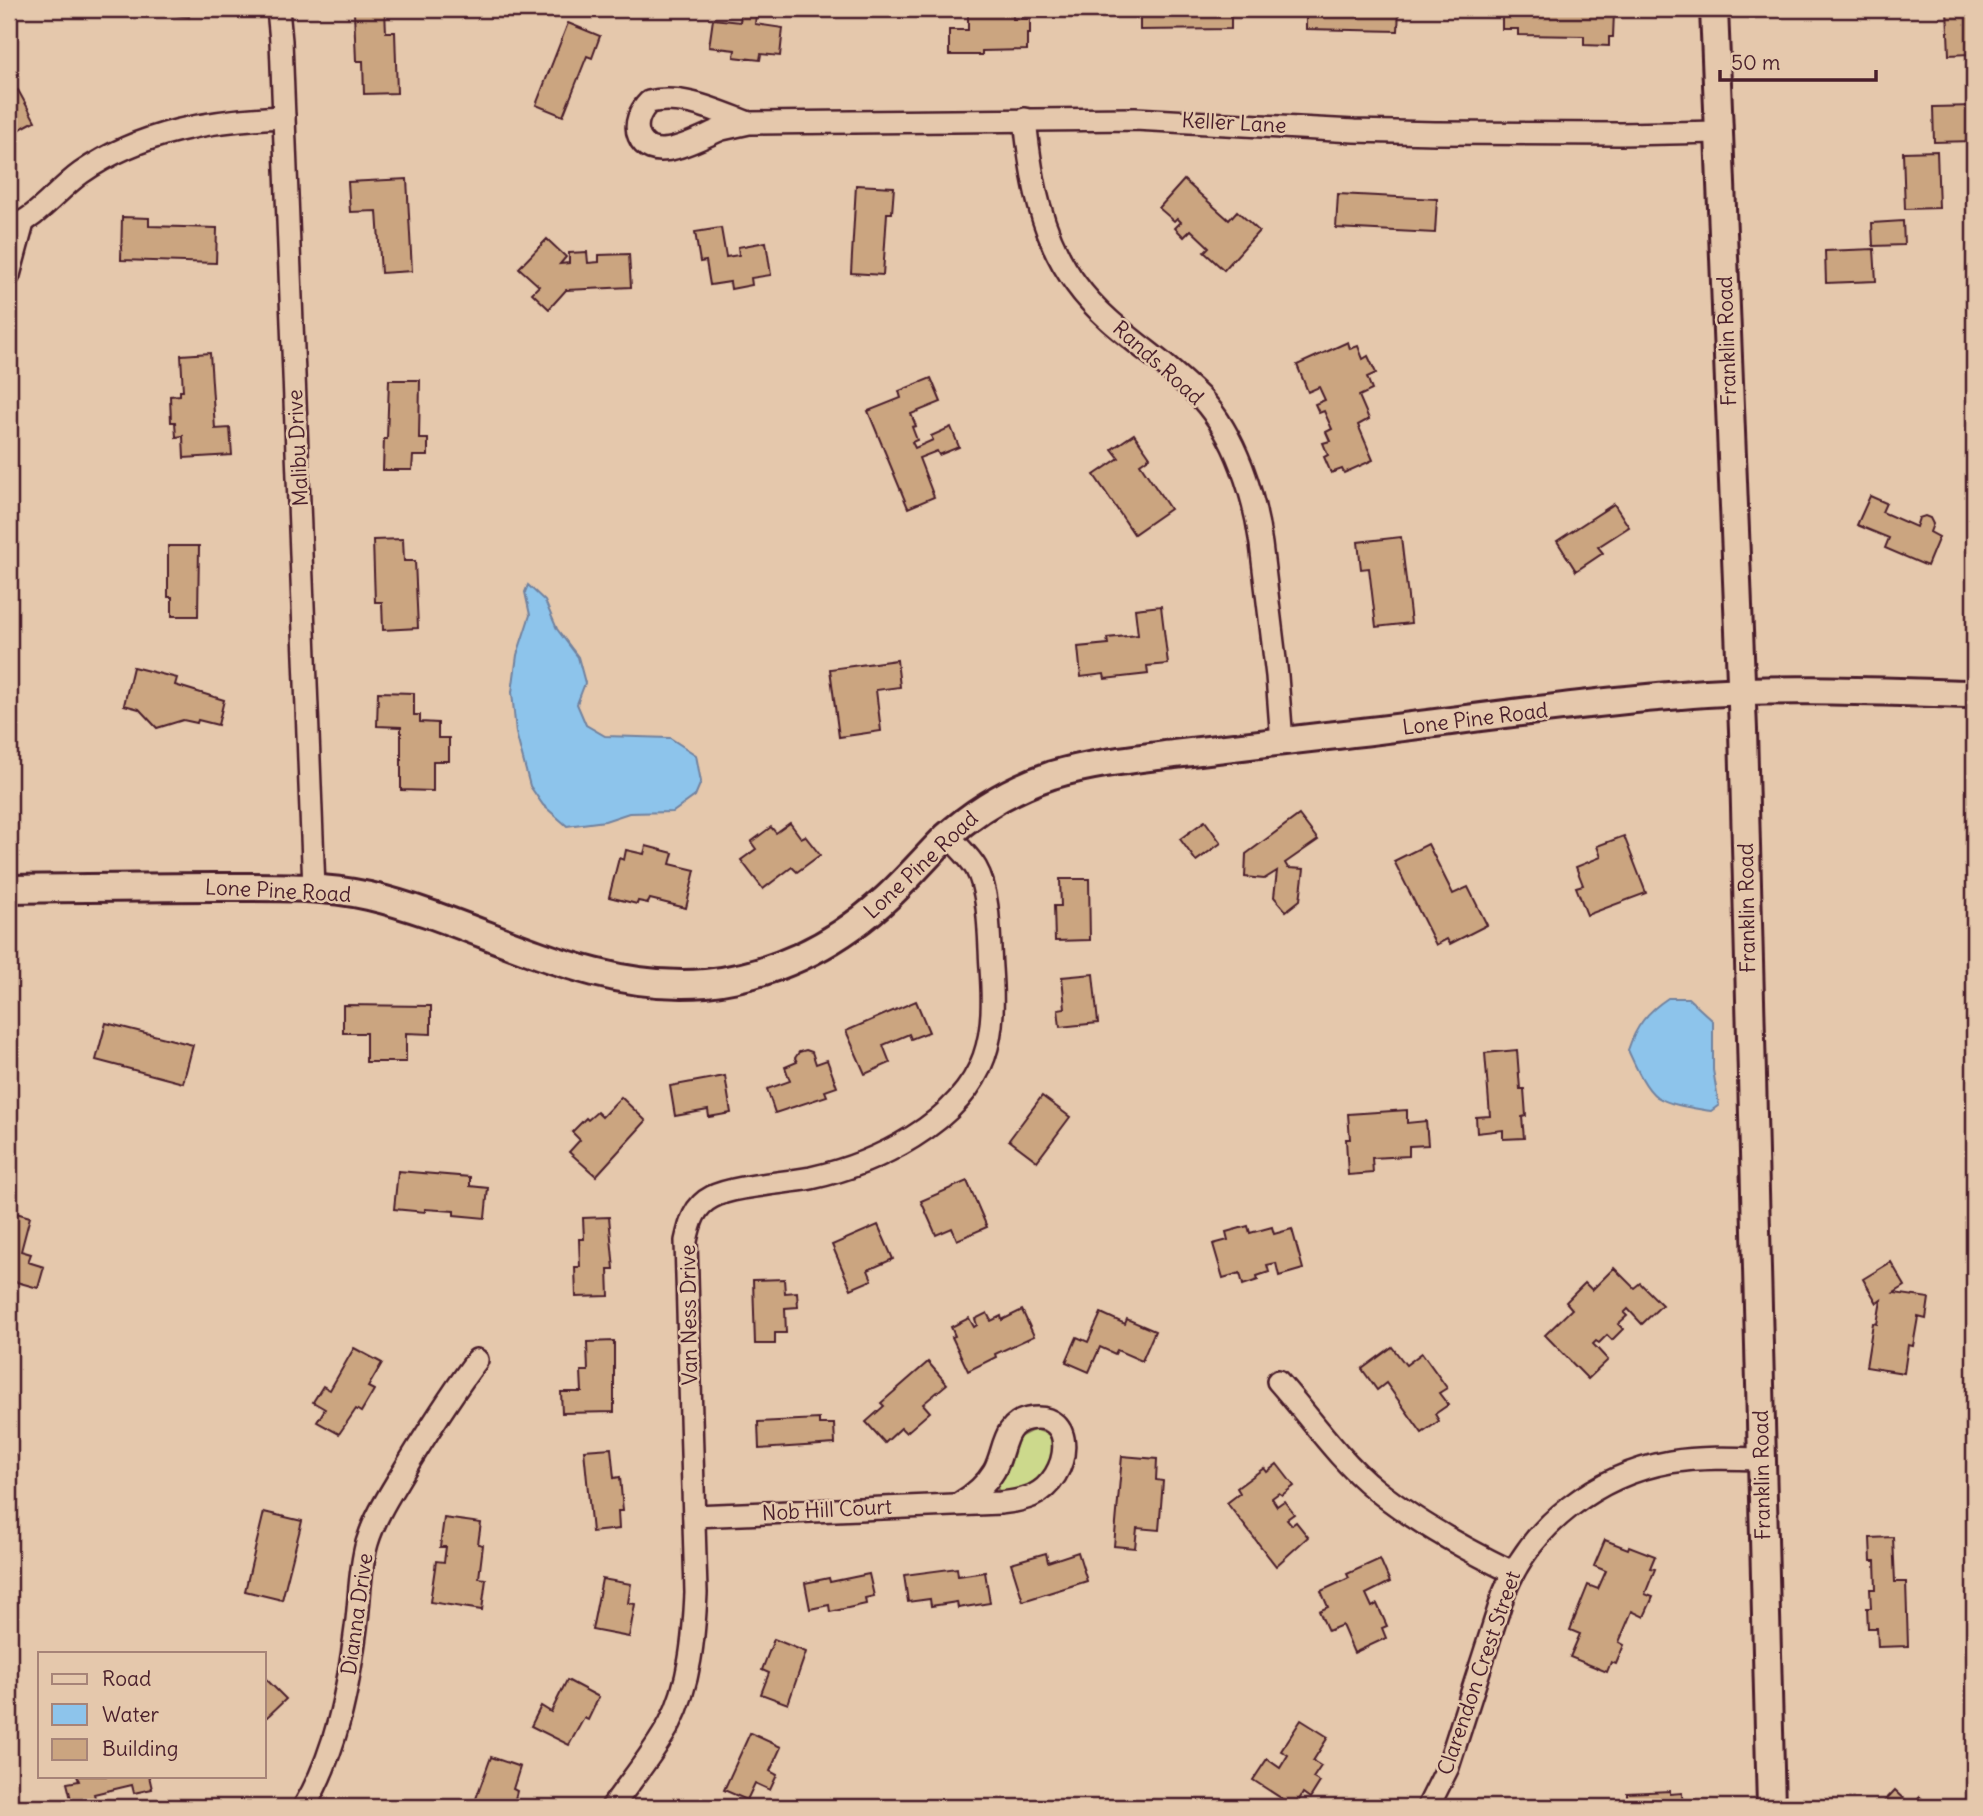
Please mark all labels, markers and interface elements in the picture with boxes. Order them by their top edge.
scale bar [1720,38,1876,82]
text: 50 m [1731,49,1780,76]
street label: Keller Lane [1181,106,1287,139]
street label: Franklin Road [1711,276,1742,406]
street label: Rands Road [1107,315,1210,411]
street label: Malibu Drive [281,389,314,507]
street label: Lone Pine Road [1401,696,1549,741]
street label: Lone Pine Road [858,805,983,924]
street label: Franklin Road [1732,843,1761,973]
street label: Lone Pine Road [204,873,352,908]
street label: Van Ness Drive [674,1244,703,1386]
street label: Franklin Road [1747,1410,1776,1540]
street label: Nob Hill Court [761,1493,893,1526]
street label: Dianna Drive [335,1551,378,1676]
street label: Clarendon Crest Street [1431,1567,1526,1778]
legend [38,1652,266,1778]
text: Road [102,1665,151,1692]
text: Water [102,1701,160,1728]
text: Building [102,1735,178,1762]

